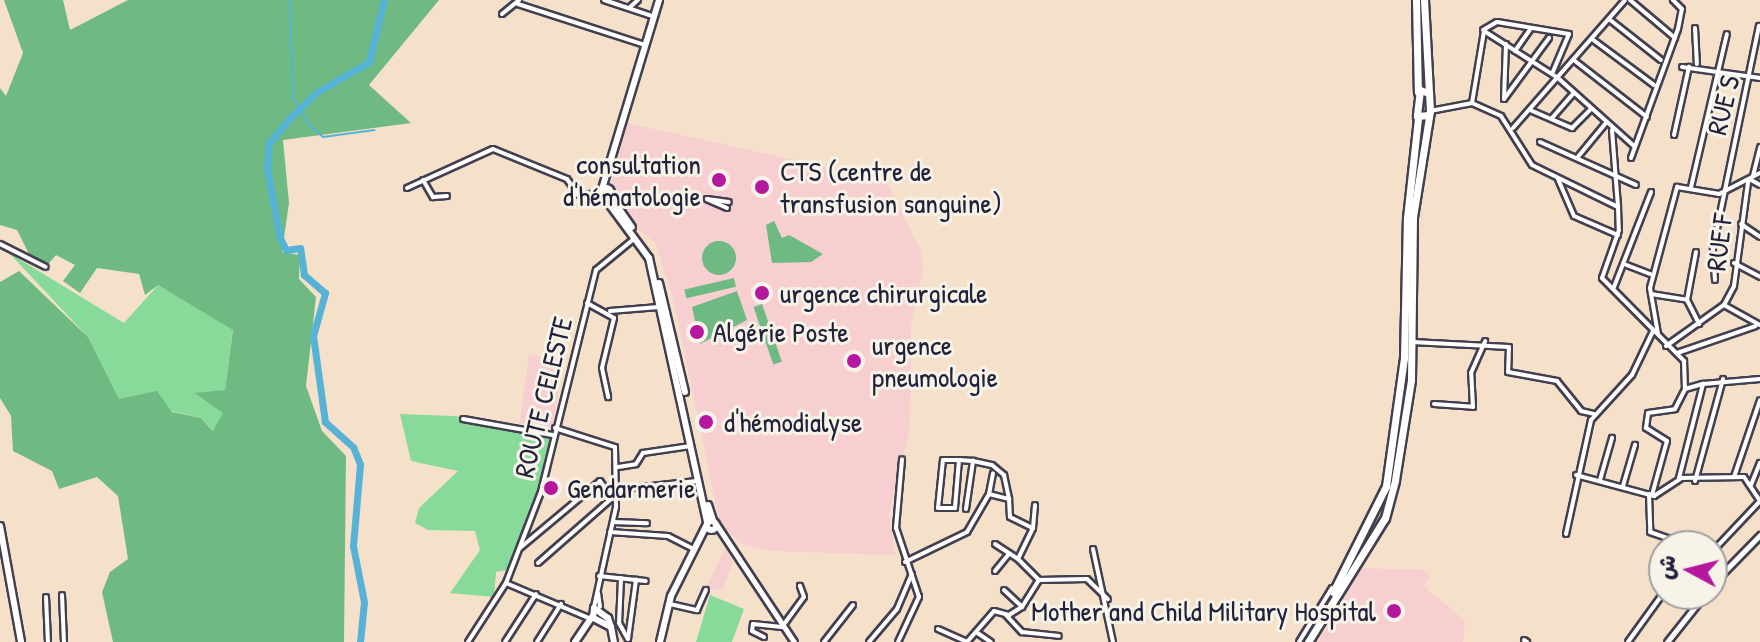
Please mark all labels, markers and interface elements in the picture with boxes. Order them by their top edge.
street label: RUE S [1699,72,1747,138]
place label: consultation d'hématologie [563,147,701,213]
place label: CTS (centre de transfusion sanguine) [780,154,1002,220]
marker: consultation d'hématologie [708,169,730,191]
marker: CTS (centre de transfusion sanguine) [751,176,773,198]
street label: RUE F [1699,211,1739,273]
place label: urgence chirurgicale [780,276,988,310]
marker: urgence chirurgicale [751,282,773,304]
street label: ROUTE CELESTE [507,313,579,481]
place label: Algérie Poste [713,315,849,349]
marker: Algérie Poste [688,323,706,341]
place label: urgence pneumologie [872,328,998,394]
marker: urgence pneumologie [843,350,865,372]
place label: d'hémodialyse [724,405,862,439]
marker: d'hémodialyse [695,411,717,433]
place label: Gendarmerie [567,471,695,505]
marker: Gendarmerie [542,479,560,497]
north arrow [1648,530,1728,610]
text: ش [1650,553,1683,581]
place label: Mother and Child Military Hospital [1031,594,1376,628]
marker: Mother and Child Military Hospital [1383,600,1405,622]

